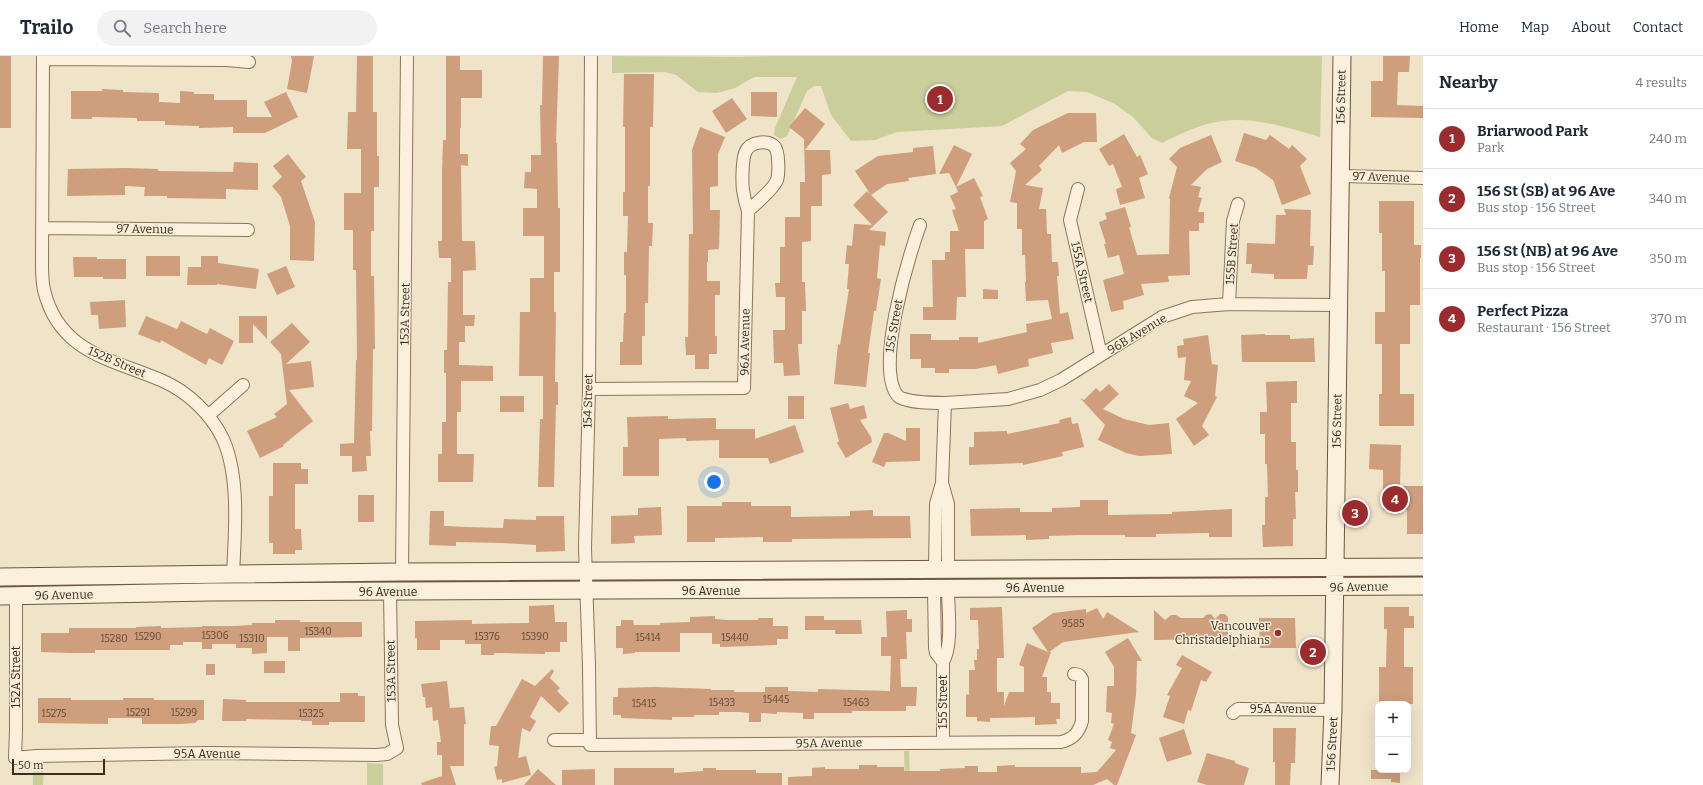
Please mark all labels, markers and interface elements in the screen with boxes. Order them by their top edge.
search box [97,10,377,46]
text: Trailo [20,16,73,39]
icon: search [111,17,133,39]
text: Search here [143,19,227,37]
text: Home [1459,19,1499,36]
text: Map [1521,19,1549,36]
text: About [1571,19,1611,36]
text: Contact [1633,19,1683,36]
street label: 156 Street [1334,69,1348,124]
text: Nearby [1439,72,1498,93]
text: 4 results [1635,75,1687,90]
pin: 1 [927,84,953,114]
text: Briarwood Park [1477,122,1588,140]
text: 1 [1449,131,1455,146]
text: 240 m [1649,131,1687,146]
text: Park [1477,140,1504,155]
street label: 97 Avenue [1352,169,1410,185]
text: 156 St (SB) at 96 Ave [1477,182,1615,200]
text: 2 [1448,191,1456,206]
text: 340 m [1649,191,1687,206]
text: Bus stop · 156 Street [1477,200,1595,215]
street label: 97 Avenue [116,221,174,237]
street label: 155B Street [1223,222,1241,285]
street label: 155A Street [1068,240,1096,305]
text: 156 St (NB) at 96 Ave [1477,242,1618,260]
text: 3 [1448,251,1456,266]
text: 350 m [1649,251,1687,266]
text: Bus stop · 156 Street [1477,260,1595,275]
street label: 153A Street [397,282,413,345]
street label: 155 Street [882,298,906,354]
text: Perfect Pizza [1477,302,1568,320]
street label: 96A Avenue [737,308,753,376]
street label: 96B Avenue [1105,311,1169,357]
text: 4 [1448,311,1456,326]
text: 370 m [1650,311,1687,326]
text: Restaurant · 156 Street [1477,320,1611,335]
street label: 152B Street [86,344,149,381]
street label: 154 Street [581,373,595,428]
street label: 156 Street [1330,393,1344,448]
your location [704,472,724,492]
pin: 4 [1382,484,1408,514]
pin: 3 [1342,498,1368,528]
street label: 96 Avenue [1330,579,1388,595]
street label: 96 Avenue [1006,581,1064,595]
street label: 96 Avenue [682,584,740,598]
street label: 96 Avenue [359,585,417,599]
street label: 96 Avenue [35,587,93,603]
house number: 9585 [1062,618,1084,630]
place label: Vancouver Christadelphians [1175,619,1271,647]
house number: 15340 [304,626,332,638]
marker: Vancouver Christadelphians [1273,628,1283,638]
house number: 15306 [201,630,229,642]
house number: 15290 [135,631,161,643]
house number: 15376 [474,631,500,643]
house number: 15390 [521,631,549,643]
house number: 15414 [635,632,661,644]
house number: 15440 [721,632,749,644]
house number: 15280 [100,633,128,645]
house number: 15310 [239,633,265,645]
pin: 2 [1300,637,1326,667]
street label: 153A Street [383,639,399,702]
street label: 152A Street [9,645,23,708]
street label: 155 Street [936,674,950,729]
house number: 15445 [763,694,789,706]
house number: 15433 [709,697,736,709]
house number: 15463 [843,697,870,709]
house number: 15415 [632,698,656,710]
map controls [1375,701,1411,773]
button: + [1375,701,1411,737]
street label: 95A Avenue [1250,702,1316,716]
house number: 15291 [126,707,150,719]
house number: 15299 [171,707,197,719]
house number: 15275 [42,708,66,720]
house number: 15325 [298,708,324,720]
street label: 156 Street [1324,716,1340,772]
street label: 95A Avenue [796,735,862,751]
button: − [1375,737,1411,773]
street label: 95A Avenue [174,747,240,761]
scale bar [12,757,105,776]
text: 50 m [18,759,44,772]

